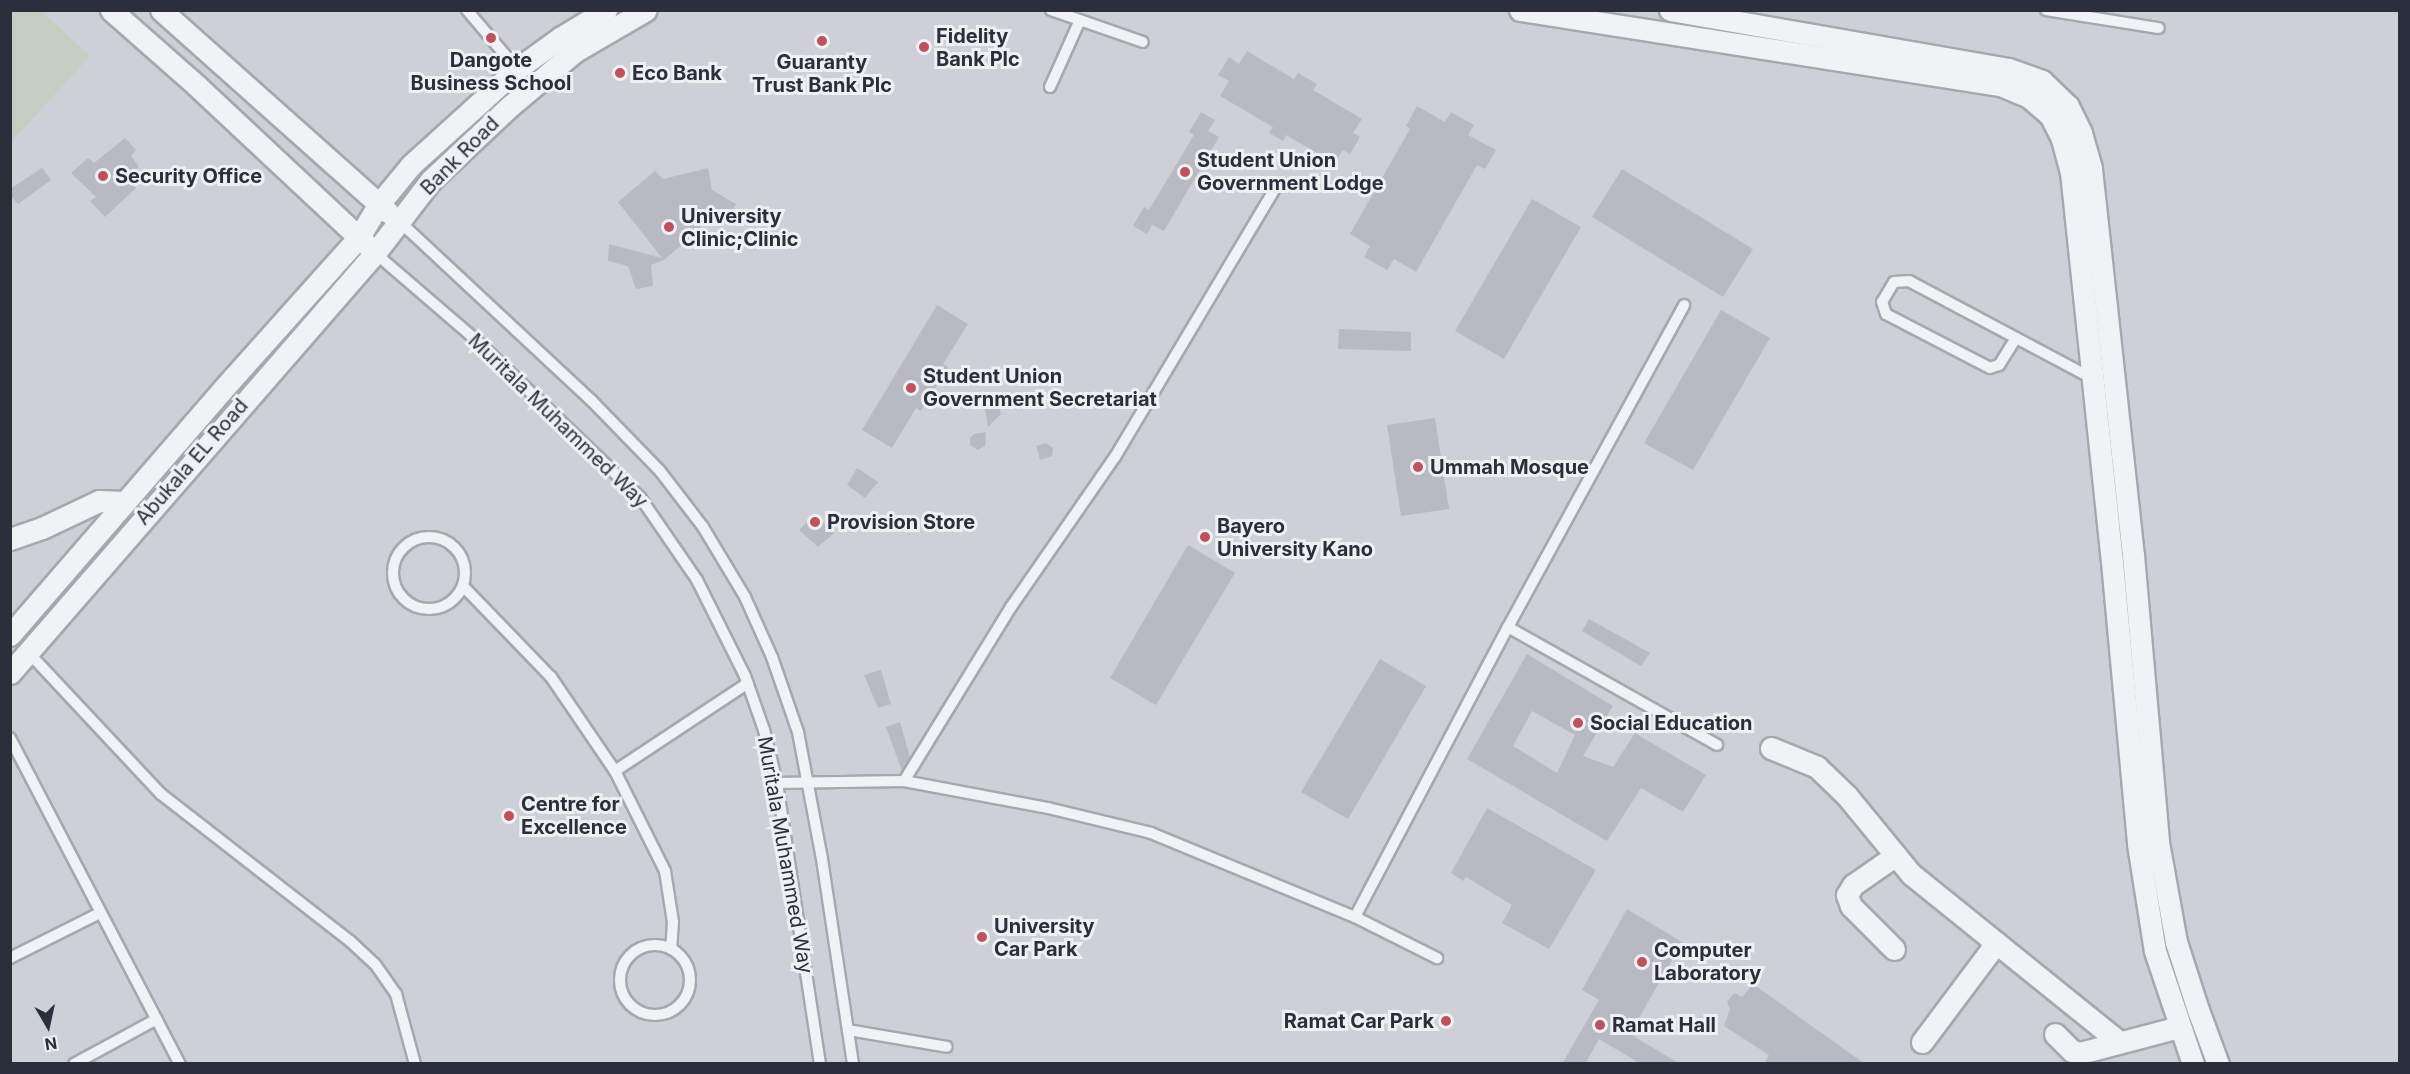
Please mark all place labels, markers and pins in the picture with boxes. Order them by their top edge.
place label: Fidelity Bank Plc [936,24,1020,71]
marker: Dangote Business School [484,31,498,45]
marker: Guaranty Trust Bank Plc [815,34,829,48]
marker: Fidelity Bank Plc [917,40,931,54]
place label: Dangote Business School [410,48,572,95]
place label: Guaranty Trust Bank Plc [752,50,892,97]
place label: Eco Bank [632,61,722,85]
marker: Eco Bank [613,66,627,80]
place label: Student Union Government Lodge [1197,148,1384,195]
place label: Security Office [115,164,262,188]
marker: Student Union Government Lodge [1178,165,1192,179]
marker: Security Office [96,169,110,183]
place label: University Clinic;Clinic [681,204,798,251]
marker: University Clinic;Clinic [662,220,676,234]
place label: Student Union Government Secretariat [923,365,1157,412]
marker: Student Union Government Secretariat [904,381,918,395]
place label: Ummah Mosque [1430,455,1589,479]
marker: Ummah Mosque [1411,460,1425,474]
place label: Provision Store [827,510,975,534]
place label: Bayero University Kano [1217,514,1373,561]
marker: Provision Store [808,515,822,529]
marker: Bayero University Kano [1198,530,1212,544]
place label: Social Education [1590,711,1753,735]
marker: Social Education [1571,716,1585,730]
place label: Centre for Excellence [521,792,627,839]
marker: Centre for Excellence [502,809,516,823]
place label: University Car Park [994,914,1095,961]
marker: University Car Park [975,930,989,944]
place label: Computer Laboratory [1654,939,1761,986]
marker: Computer Laboratory [1635,955,1649,969]
place label: Ramat Car Park [1284,1009,1434,1033]
place label: Ramat Hall [1612,1013,1716,1037]
marker: Ramat Car Park [1439,1014,1453,1028]
marker: Ramat Hall [1593,1018,1607,1032]

